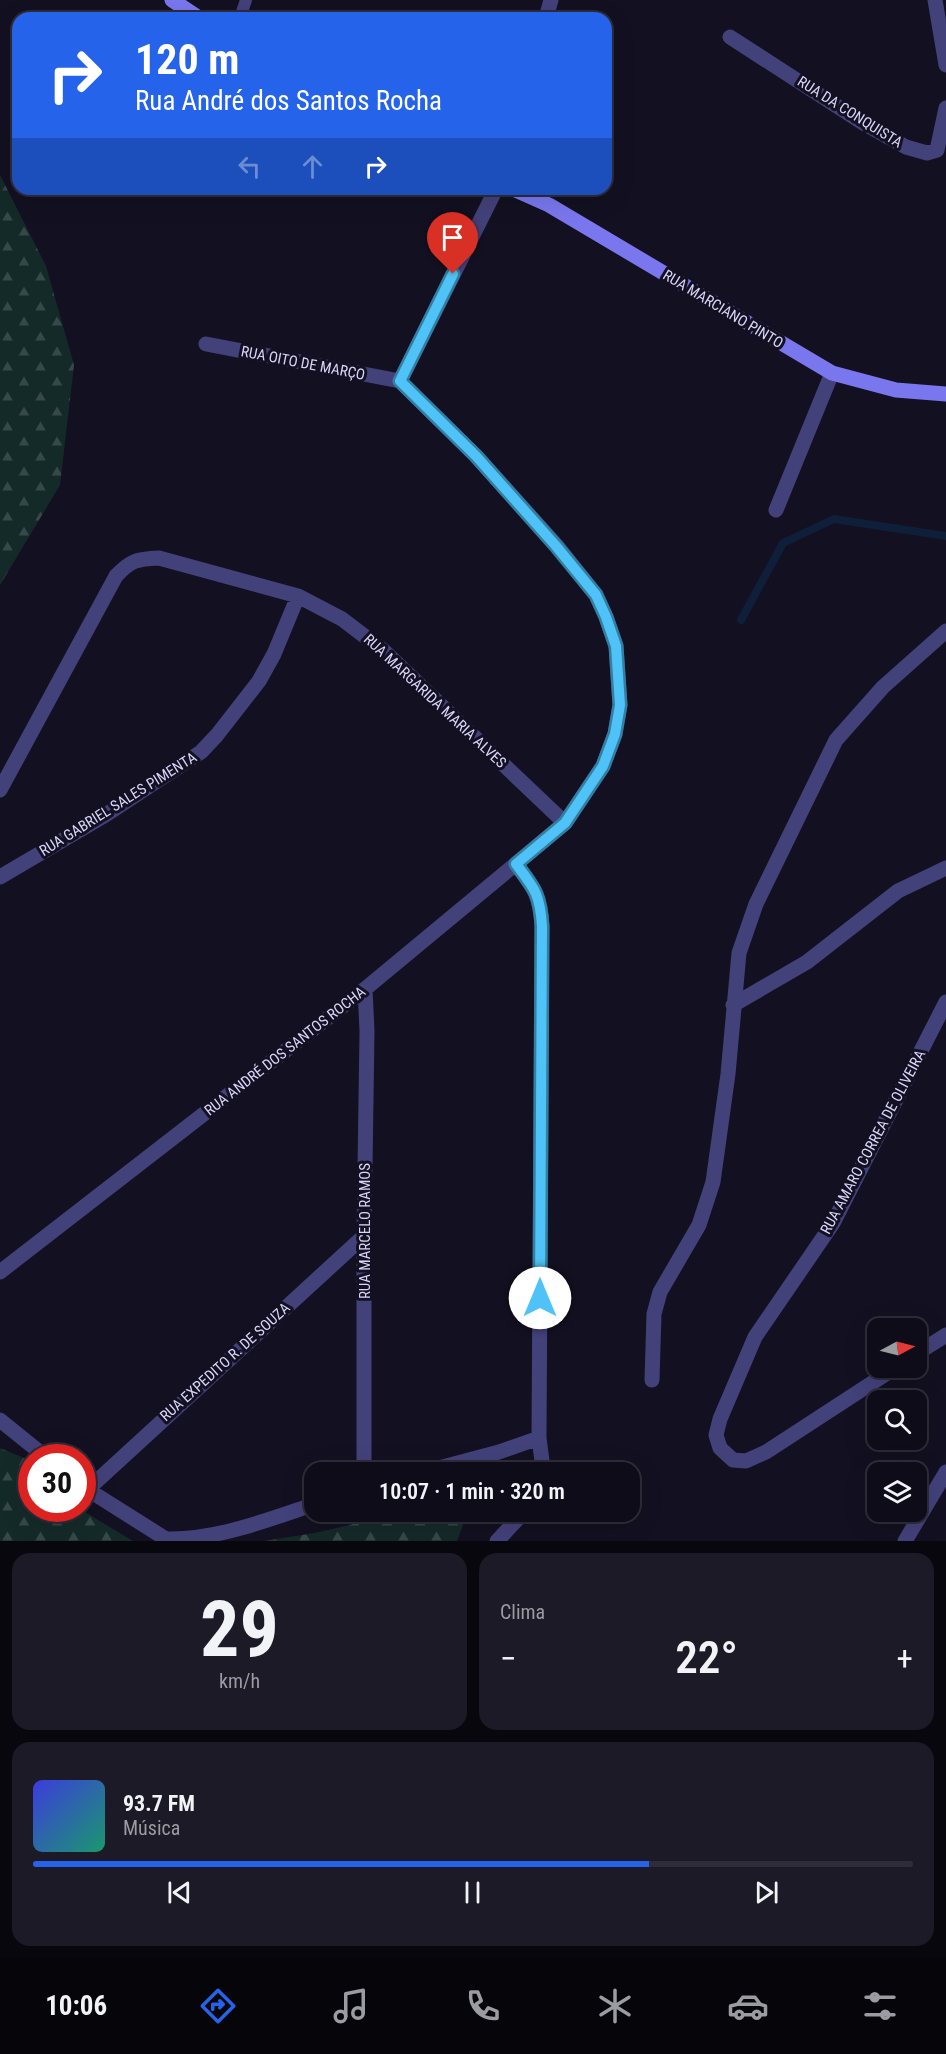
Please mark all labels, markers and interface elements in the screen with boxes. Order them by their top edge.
text: 120 m [135,35,240,84]
icon: right [36,36,114,114]
street label: RUA DA CONQUISTA [794,72,906,152]
text: Rua André dos Santos Rocha [135,85,442,117]
icon: left [233,150,266,183]
icon: ahead [296,150,329,183]
icon: right [359,150,392,183]
pin [427,212,478,274]
icon: arrive [436,221,469,254]
street label: RUA MARCIANO PINTO [660,266,786,352]
street label: RUA OITO DE MARÇO [239,342,367,384]
street label: RUA MARGARIDA MARIA ALVES [360,630,510,772]
street label: RUA GABRIEL SALES PIMENTA [36,748,200,860]
street label: RUA ANDRÉ DOS SANTOS ROCHA [201,982,369,1119]
street label: RUA AMARO CORREA DE OLIVEIRA [817,1046,929,1237]
street label: RUA MARCELO RAMOS [356,1163,374,1299]
position arrow [508,1266,572,1330]
street label: RUA EXPEDITO R. DE SOUZA [156,1299,294,1425]
north arrow [867,1318,927,1378]
map controls [867,1318,927,1522]
button: search [867,1390,927,1450]
speed limit sign: 30 [18,1444,96,1522]
button: layers [867,1462,927,1522]
text: 10:07 · 1 min · 320 m [379,1479,565,1504]
text: 29 [200,1584,279,1675]
text: Clima [500,1600,545,1624]
text: 22° [675,1631,738,1684]
text: − [500,1639,517,1678]
text: + [897,1639,913,1678]
text: km/h [219,1669,260,1693]
text: 93.7 FM [123,1791,195,1816]
text: Música [123,1816,180,1840]
icon: previous [163,1876,196,1909]
icon: pause [456,1876,489,1909]
icon: next [750,1876,783,1909]
icon: directions [197,1985,239,2027]
icon: music [330,1985,372,2027]
icon: phone [462,1985,504,2027]
icon: climate [594,1985,636,2027]
icon: car [727,1985,769,2027]
icon: filters [859,1985,901,2027]
text: 10:06 [45,1990,107,2022]

